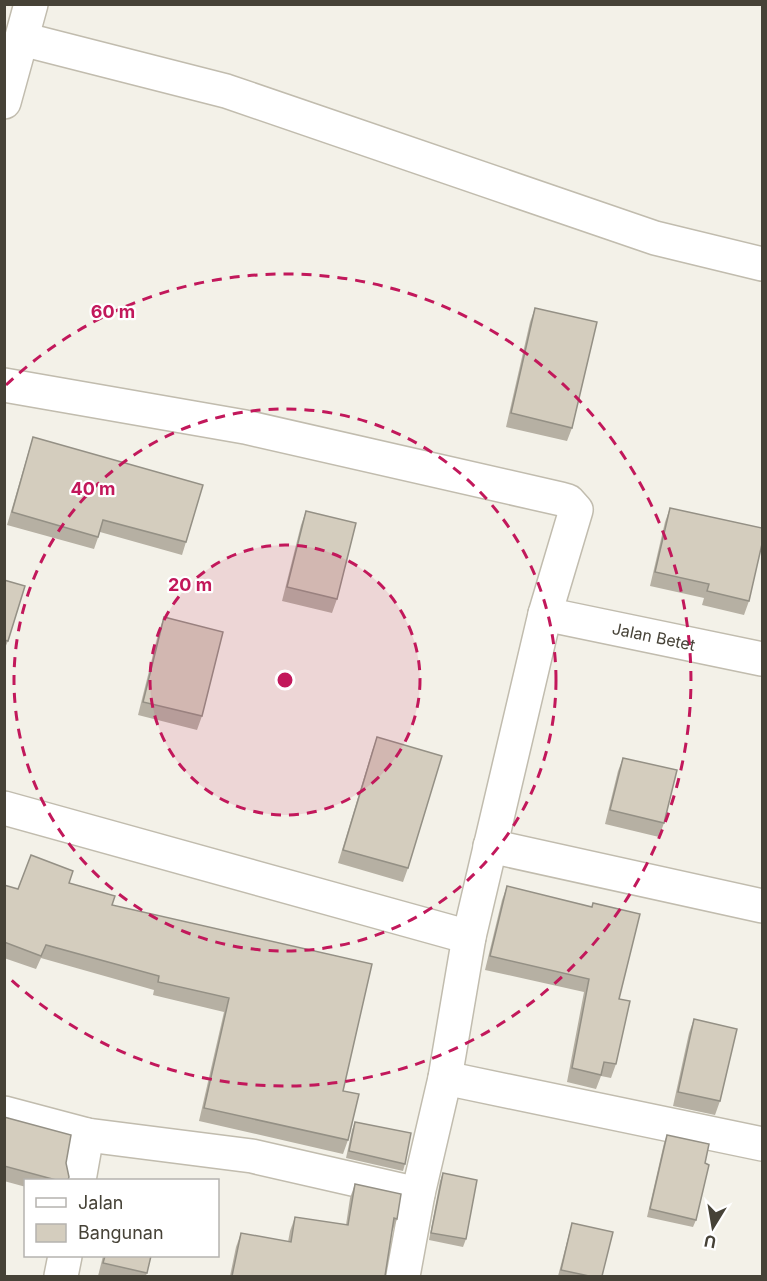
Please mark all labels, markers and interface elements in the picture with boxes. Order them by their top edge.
text: 60 m [91,301,135,322]
text: 40 m [71,478,116,499]
text: 20 m [168,574,212,595]
street label: Jalan Betet [610,618,697,655]
centre of rings [275,670,295,690]
legend [24,1179,219,1257]
text: Jalan [78,1192,123,1213]
north arrow [683,1197,743,1257]
text: Bangunan [78,1222,164,1243]
text: U [702,1231,718,1253]

